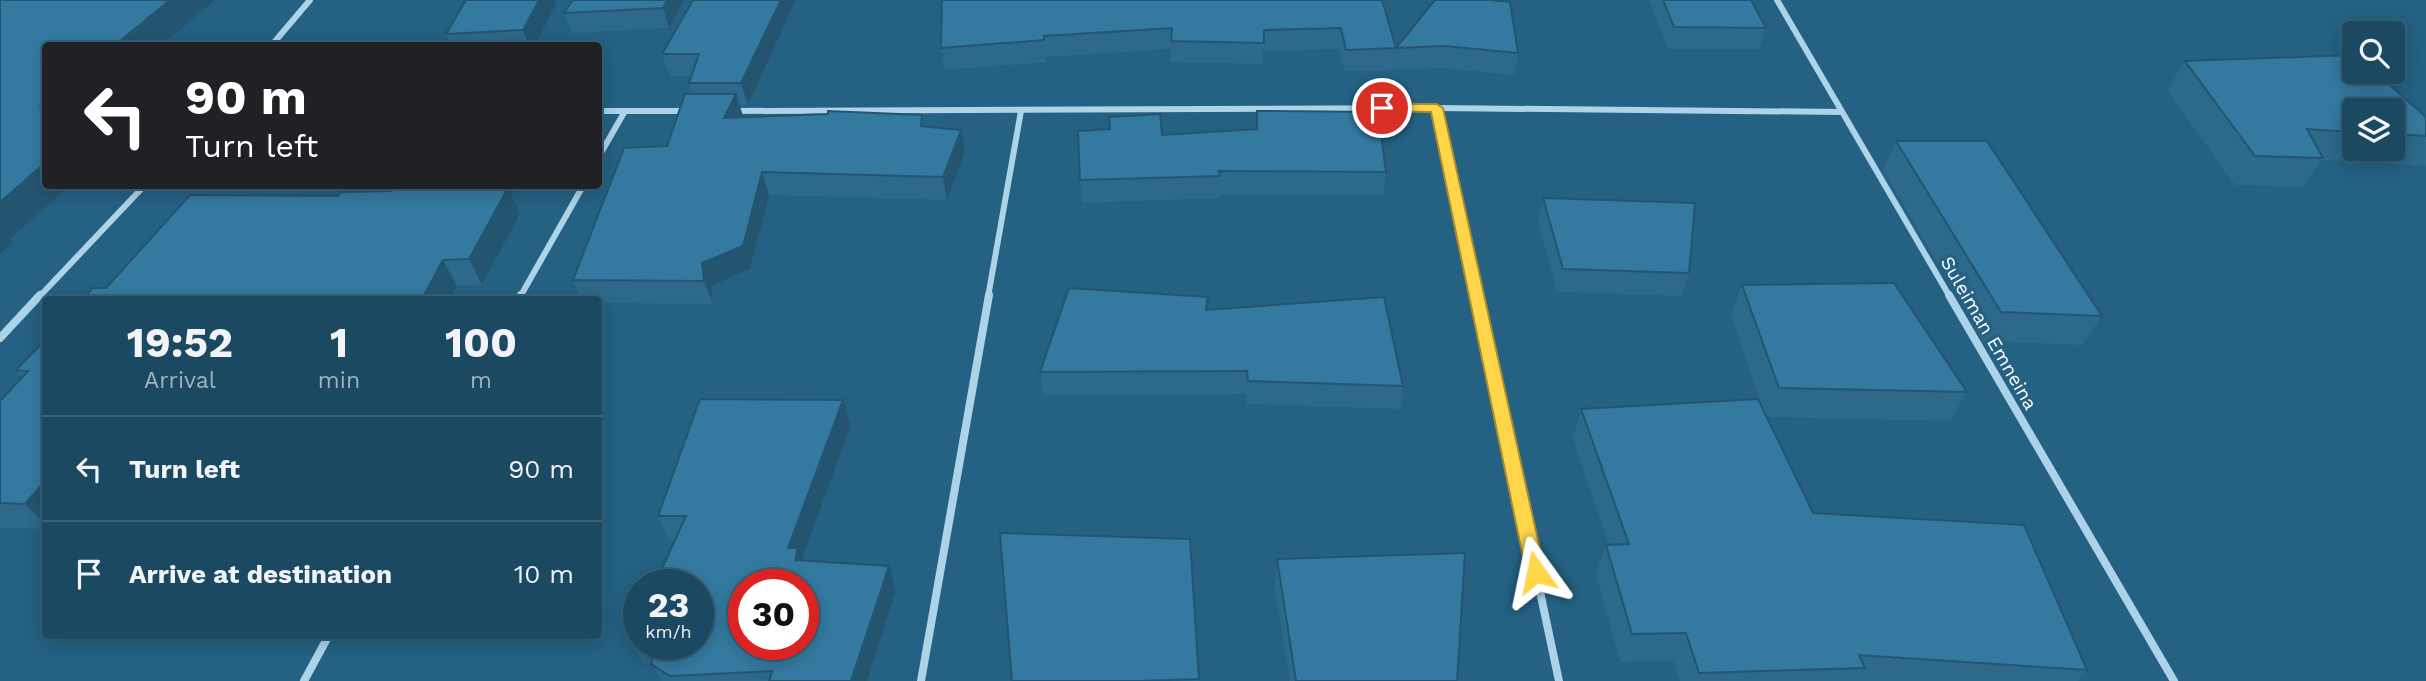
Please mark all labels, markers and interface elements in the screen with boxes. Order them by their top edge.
map controls [2342,21,2405,161]
button: search [2342,21,2405,84]
text: 90 m [185,68,307,126]
icon: left [70,70,161,161]
pin [1352,78,1412,138]
icon: arrive [1363,89,1401,127]
button: layers [2342,98,2405,161]
text: Turn left [185,127,318,165]
street label: Suleiman Emneina [1936,252,2042,414]
text: 19:52 [127,318,233,367]
text: 1 [330,318,348,367]
text: 100 [445,318,517,367]
text: Arrival [144,367,216,394]
text: min [318,367,360,394]
text: m [470,367,492,394]
icon: left [70,450,108,488]
text: Turn left [129,454,240,484]
text: 90 m [508,454,574,484]
position arrow [1499,535,1573,609]
icon: arrive [70,555,108,593]
text: Arrive at destination [129,559,392,589]
text: 10 m [514,559,574,589]
speed limit sign: 30 [728,569,819,660]
text: 23 [648,584,689,626]
text: km/h [645,621,692,642]

